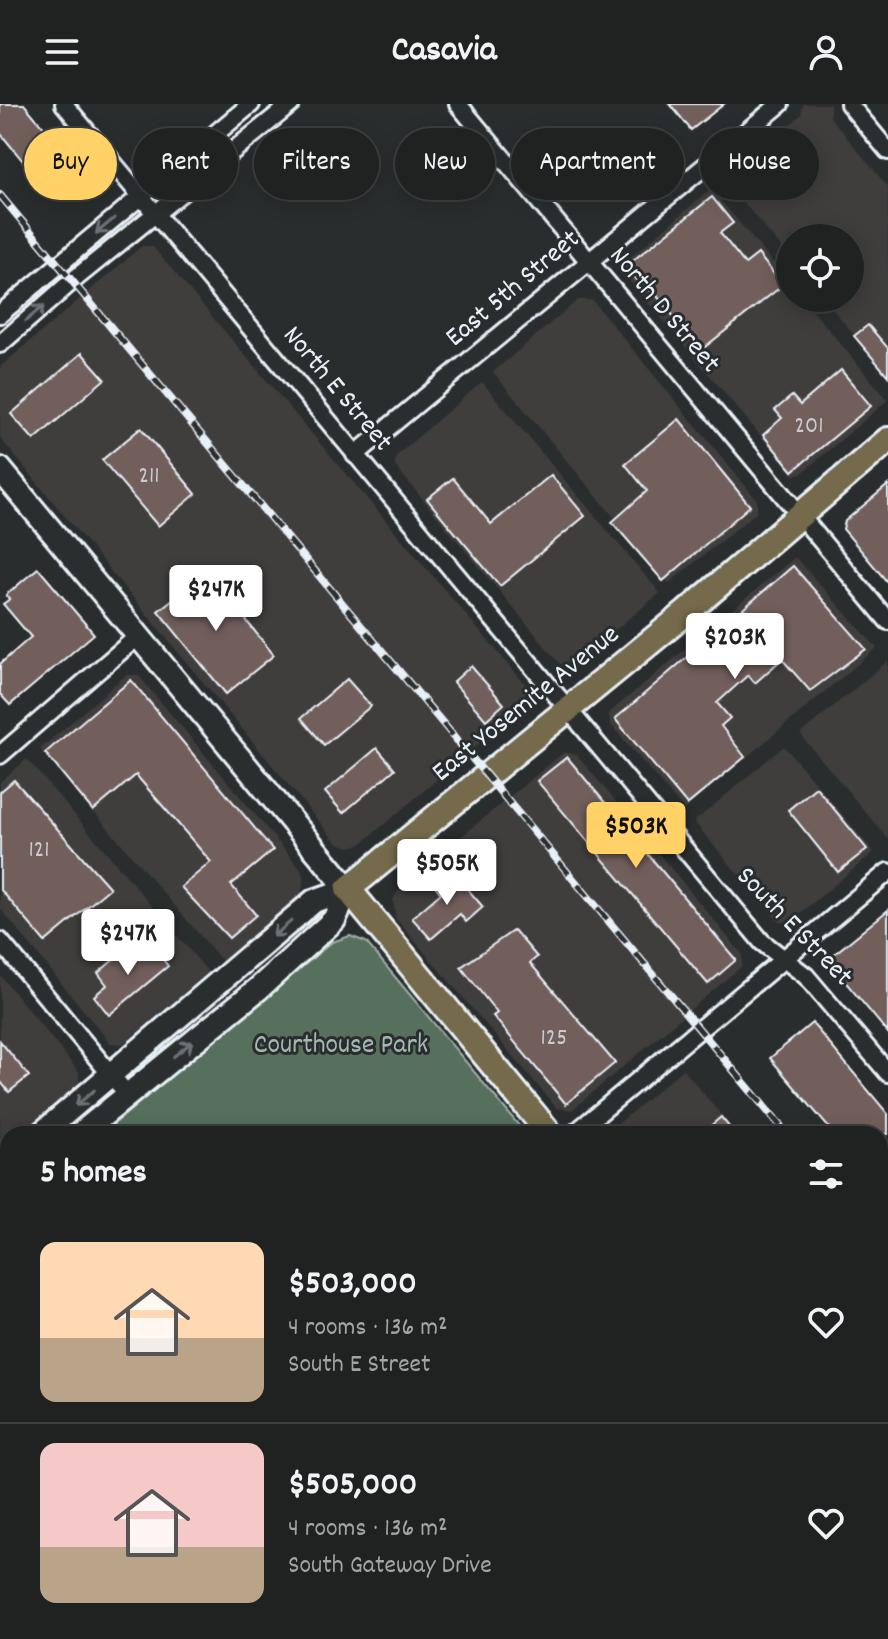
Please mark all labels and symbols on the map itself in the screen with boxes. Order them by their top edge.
one-way arrow [95,217,116,235]
street label: East 5th Street [438,222,590,358]
street label: North D Street [598,239,728,383]
one-way arrow [25,304,45,322]
street label: North E Street [271,318,401,462]
house number: 201 [795,410,823,444]
house number: 211 [139,460,160,494]
pin: $247K [160,565,272,633]
pin: $203K [679,613,791,681]
street label: East Yosemite Avenue [425,617,629,793]
pin: $503K [580,802,692,870]
house number: 121 [29,834,50,868]
pin: $505K [391,839,503,907]
street label: South E Street [725,859,861,997]
pin: $247K [72,909,184,977]
one-way arrow [273,919,293,937]
house number: 125 [541,1022,567,1056]
park label: Courthouse Park [254,1027,428,1067]
one-way arrow [173,1040,193,1058]
one-way arrow [75,1089,95,1107]

